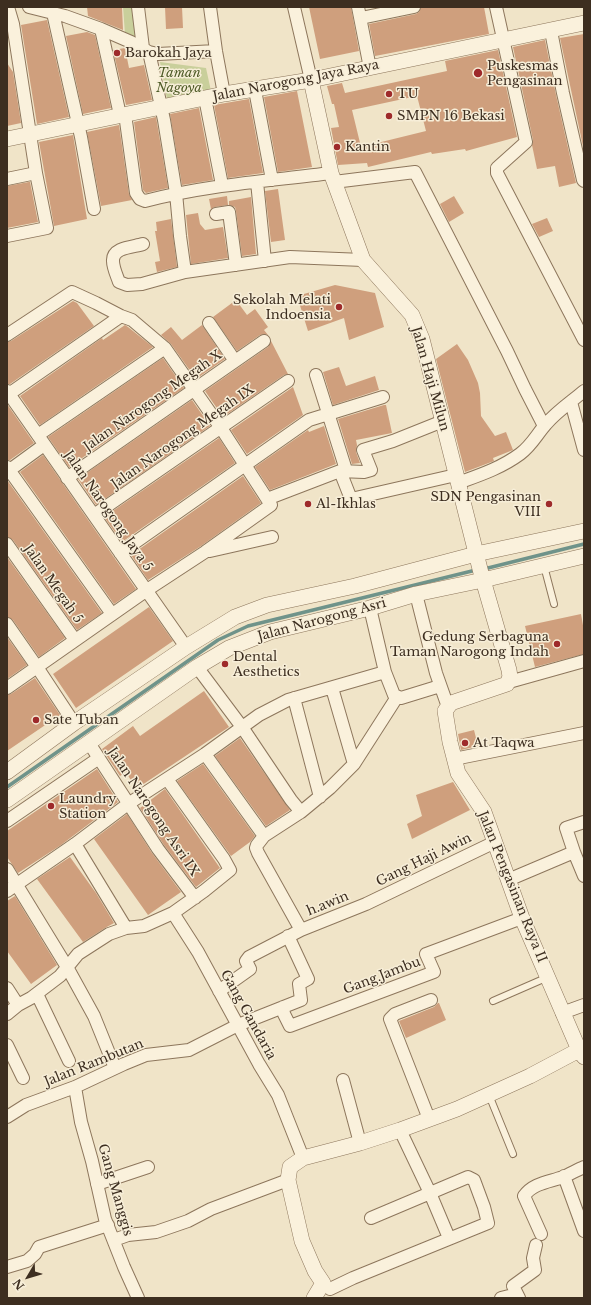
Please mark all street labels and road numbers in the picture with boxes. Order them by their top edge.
street label: Jalan Narogong Jaya Raya [212,57,380,105]
street label: Jalan Haji Milun [408,325,452,433]
street label: Jalan Narogong Megah X [81,347,225,455]
street label: Jalan Narogong Megah IX [109,382,257,492]
street label: Jalan Narogong Jaya 5 [60,448,156,574]
street label: Jalan Megah 5 [20,542,86,626]
street label: Jalan Narogong Asri [256,595,388,645]
street label: Jalan Narogong Asri IX [104,745,202,879]
street label: Jalan Pengasinan Raya II [474,809,550,965]
street label: Gang Haji Awin [374,830,474,890]
street label: h.awin [305,889,351,919]
street label: Gang.Jambu [341,954,423,998]
street label: Gang Gandaria [217,967,279,1063]
street label: Jalan Rambutan [42,1036,146,1090]
street label: Gang Manggis [94,1142,136,1238]

